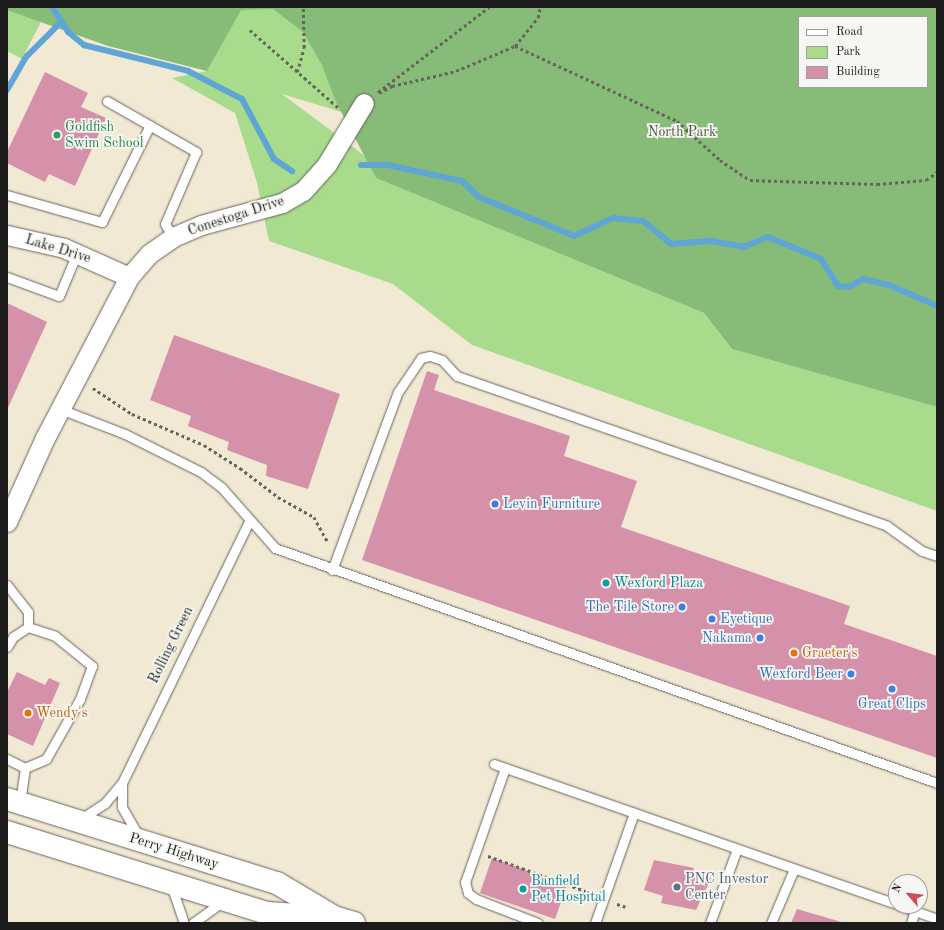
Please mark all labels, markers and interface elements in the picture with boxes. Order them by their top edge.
legend [798,16,928,88]
text: Road [836,26,863,38]
text: Park [836,46,861,58]
text: Building [836,66,880,78]
place label: Goldfish Swim School [65,119,143,152]
park label: North Park [648,124,716,140]
marker: Goldfish Swim School [52,130,62,140]
street label: Conestoga Drive [186,193,286,239]
street label: Lake Drive [23,231,93,267]
place label: Levin Furniture [503,496,600,512]
marker: Levin Furniture [490,499,500,509]
place label: Wexford Plaza [614,575,703,591]
marker: Wexford Plaza [601,578,611,588]
place label: The Tile Store [585,599,674,615]
marker: The Tile Store [677,602,687,612]
street label: Rolling Green [145,604,197,686]
place label: Eyetique [720,611,772,627]
marker: Eyetique [707,614,717,624]
place label: Nakama [702,630,752,646]
marker: Nakama [755,633,765,643]
place label: Graeter's [802,645,858,661]
marker: Graeter's [789,648,799,658]
place label: Wexford Beer [759,666,843,682]
marker: Wexford Beer [846,669,856,679]
marker: Great Clips [887,684,897,694]
place label: Great Clips [858,696,926,712]
place label: Wendy's [36,705,88,721]
marker: Wendy's [23,708,33,718]
street label: Perry Highway [127,829,221,873]
place label: PNC Investor Center [685,871,769,904]
place label: Banfield Pet Hospital [531,873,606,906]
north arrow [888,874,928,914]
marker: PNC Investor Center [672,882,682,892]
text: N [891,882,905,895]
marker: Banfield Pet Hospital [518,884,528,894]

